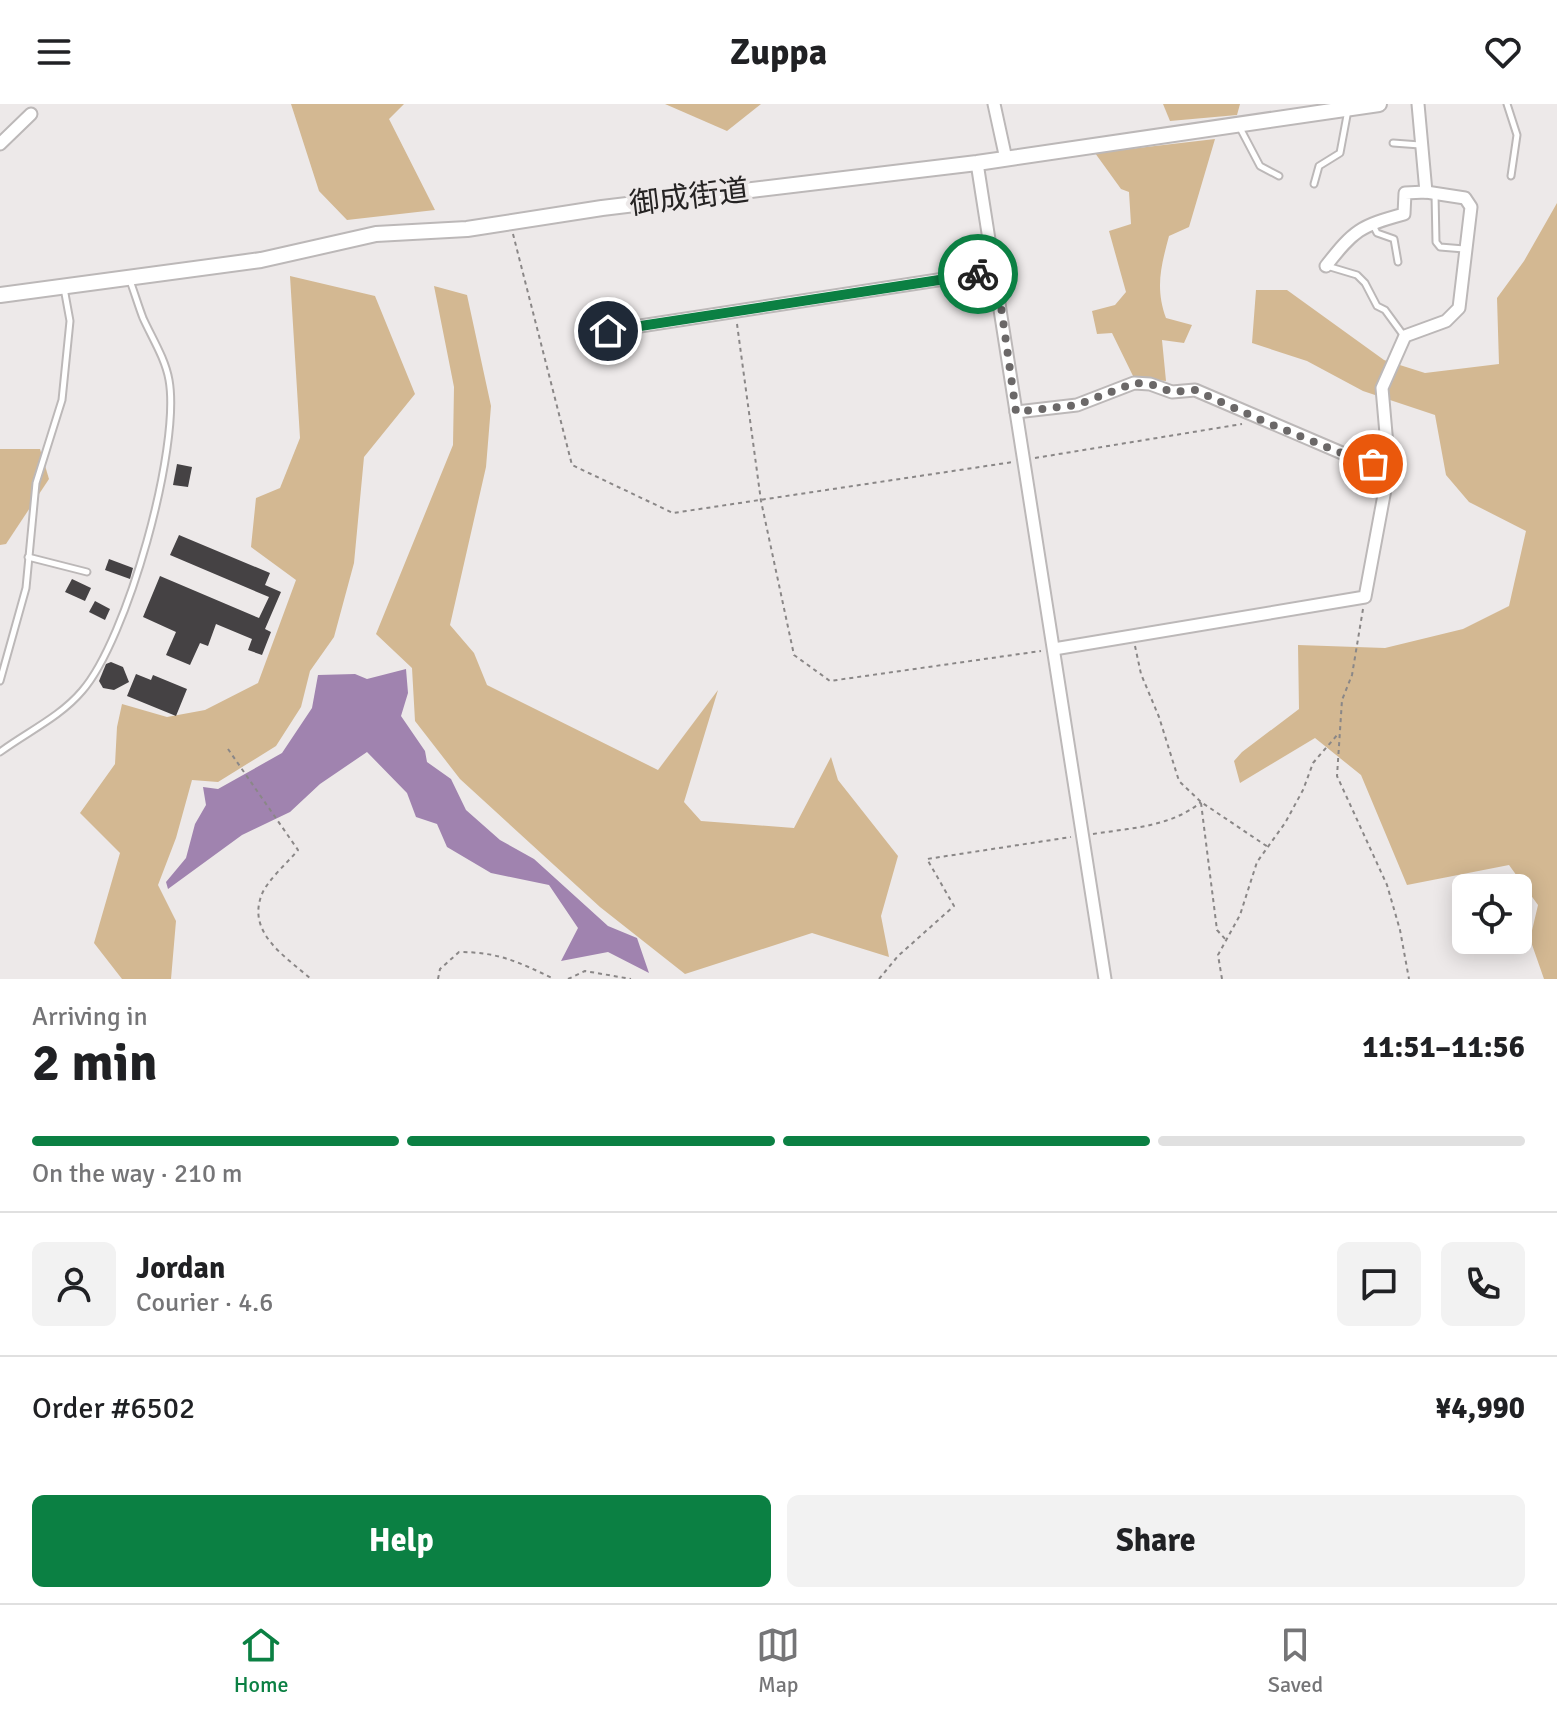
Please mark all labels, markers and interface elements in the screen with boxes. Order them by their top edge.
icon: menu [32,30,76,74]
text: Zuppa [730,30,827,75]
icon: heart [1481,30,1525,74]
street label: 御成街道 [627,172,751,223]
courier [938,234,1018,314]
icon: bike [956,252,1000,296]
pin [574,297,642,365]
icon: home [586,309,630,353]
pin [1339,430,1407,498]
icon: bag [1351,442,1395,486]
map controls [1452,874,1532,954]
button: locate [1452,874,1532,954]
text: Arriving in [32,1001,148,1033]
text: 11:51–11:56 [1362,1029,1525,1066]
text: 2 min [32,1031,158,1095]
text: On the way · 210 m [32,1158,242,1190]
button: person [32,1242,116,1326]
button: chat [1337,1242,1421,1326]
button: phone [1441,1242,1525,1326]
text: Jordan [136,1250,225,1287]
text: Courier · 4.6 [136,1287,273,1319]
text: Order #6502 [32,1390,195,1427]
text: ¥4,990 [1435,1390,1525,1427]
button: Help [32,1495,771,1587]
button: Share [787,1495,1525,1587]
tab: Home [234,1623,289,1698]
tab: Map [756,1623,800,1698]
tab: Saved [1268,1623,1323,1698]

